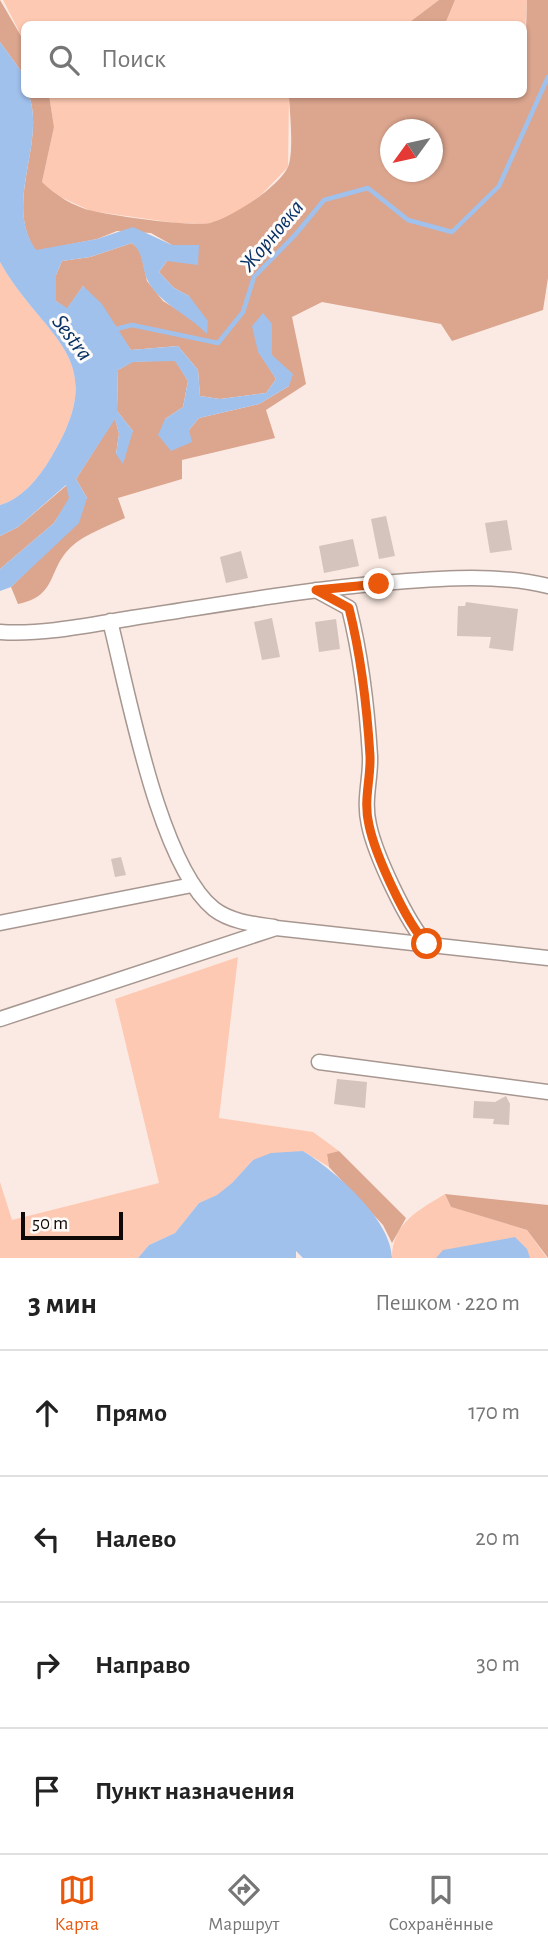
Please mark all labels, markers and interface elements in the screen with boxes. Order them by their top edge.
search box [21,21,527,98]
icon: search [45,41,83,79]
text: Поиск [101,46,166,72]
north arrow [380,119,443,182]
water label: Жорновка [236,196,308,276]
water label: Sestra [47,311,96,365]
route end [363,568,394,599]
route start [411,928,442,959]
scale bar [21,1209,122,1241]
text: 50 m [32,1214,68,1233]
text: 3 мин [28,1289,97,1319]
text: Пешком · 220 m [375,1292,520,1315]
icon: ahead [28,1394,66,1432]
text: Прямо [95,1400,167,1426]
text: 170 m [468,1401,520,1424]
icon: left [28,1520,66,1558]
text: Налево [95,1526,176,1552]
text: 20 m [475,1527,520,1550]
icon: right [28,1646,66,1684]
text: Направо [95,1652,190,1678]
text: 30 m [476,1653,520,1676]
icon: arrive [28,1772,66,1810]
text: Пункт назначения [95,1778,295,1804]
tab: Карта [55,1871,99,1936]
tab: Маршрут [208,1871,279,1936]
tab: Сохранённые [388,1871,493,1936]

